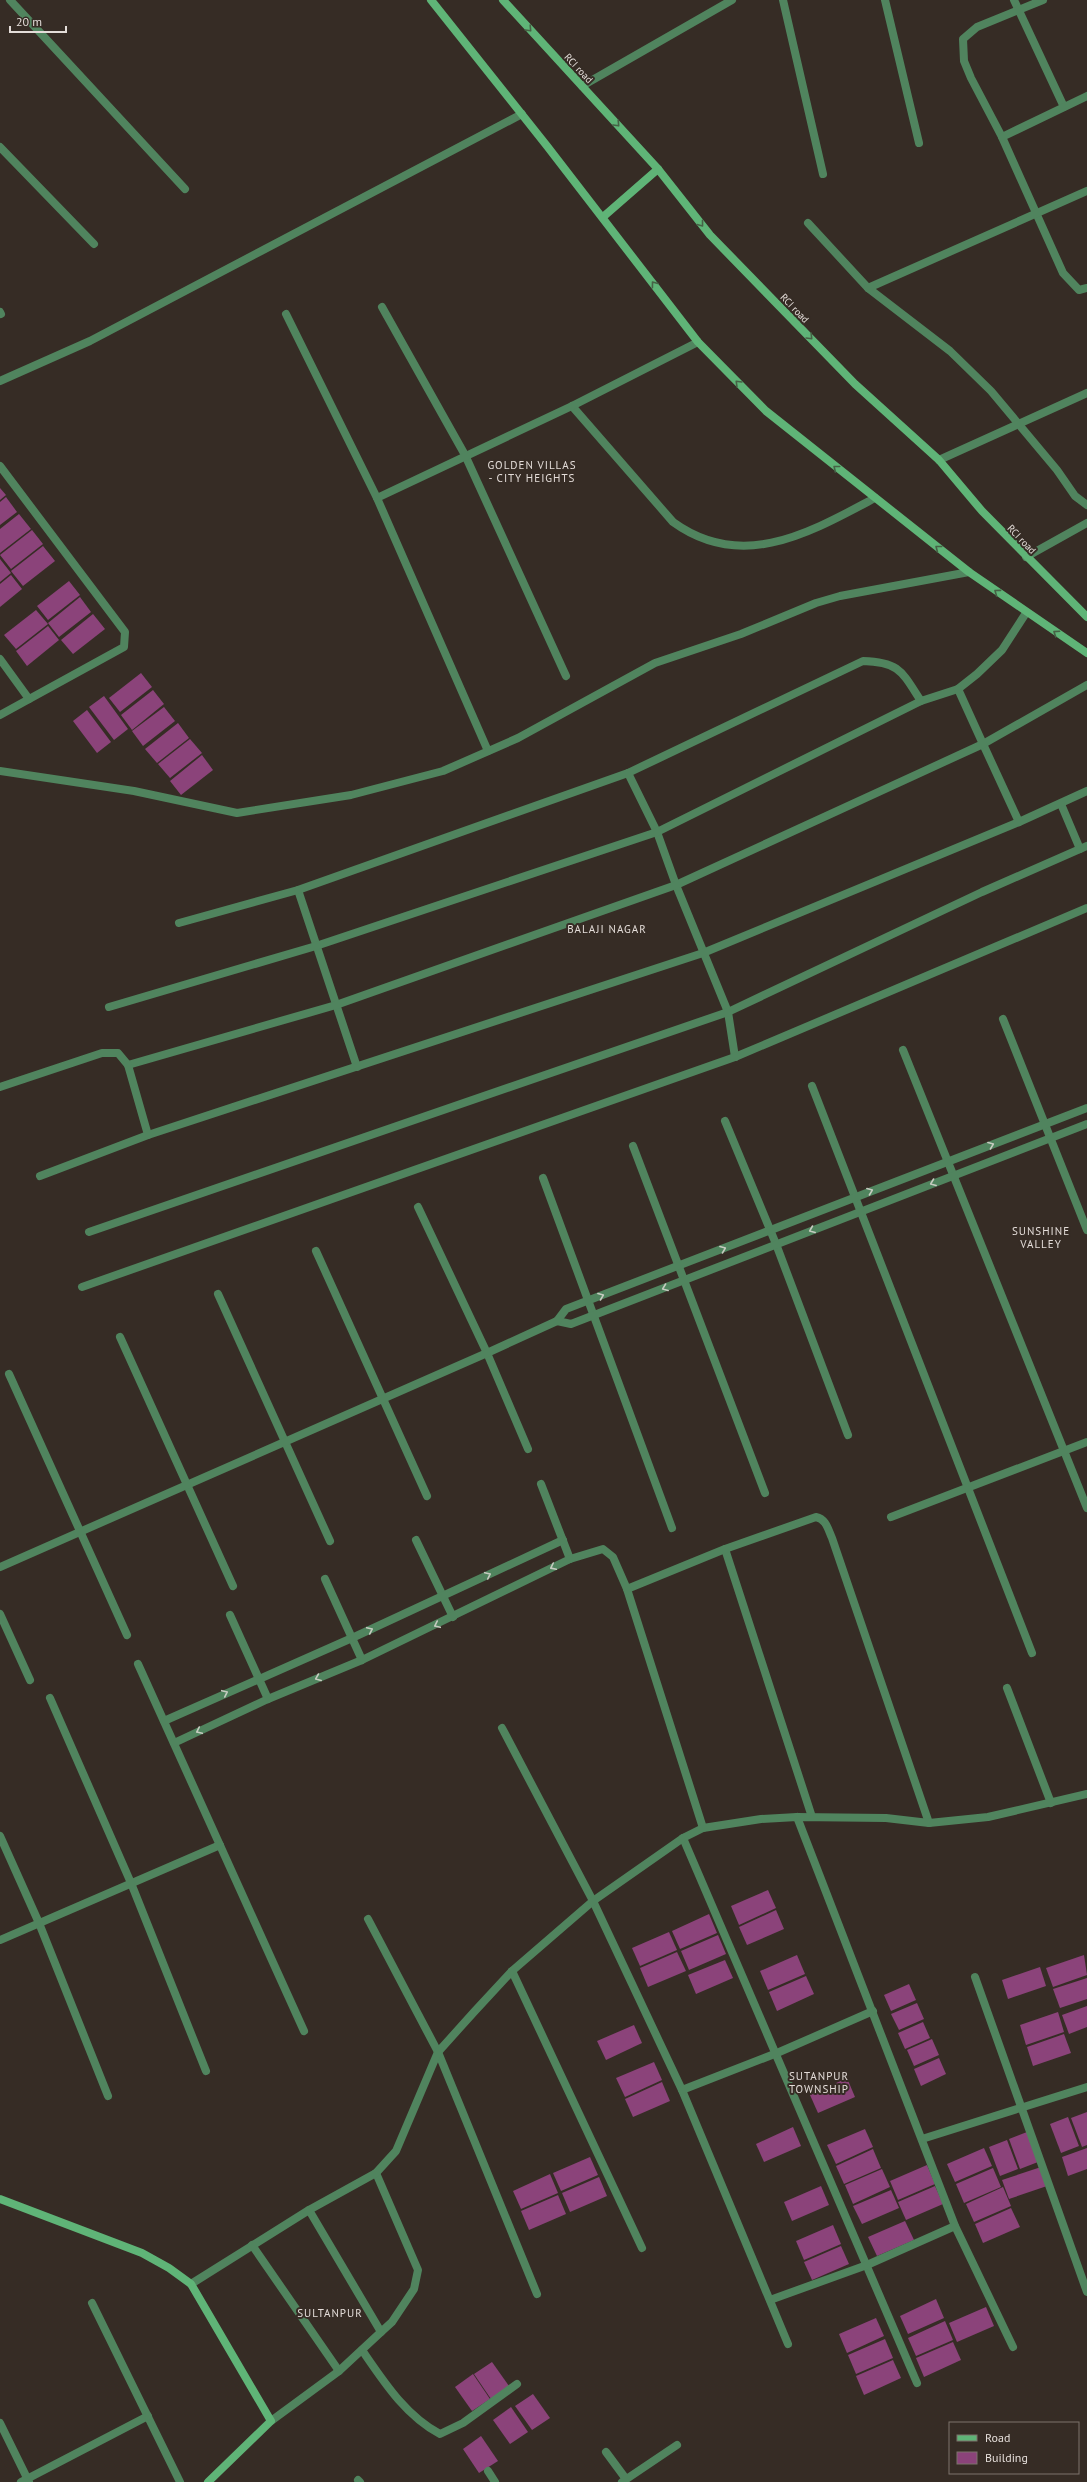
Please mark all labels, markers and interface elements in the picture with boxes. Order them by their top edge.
scale bar [10,8,66,34]
text: 20 m [16,14,42,29]
one-way arrow [524,24,532,32]
street label: RCI road [562,51,596,86]
one-way arrow [612,120,619,127]
one-way arrow [696,219,703,226]
one-way arrow [651,281,659,288]
street label: RCI road [777,291,812,326]
one-way arrow [806,332,813,340]
one-way arrow [735,380,743,388]
district label: GOLDEN VILLAS - CITY HEIGHTS [487,458,577,485]
one-way arrow [833,466,840,473]
street label: RCI road [1004,522,1039,557]
one-way arrow [936,546,943,553]
one-way arrow [995,590,1002,597]
one-way arrow [1053,630,1060,638]
district label: BALAJI NAGAR [567,922,647,936]
one-way arrow [988,1141,995,1149]
one-way arrow [929,1179,936,1187]
one-way arrow [866,1187,873,1195]
district label: SUNSHINE VALLEY [1012,1224,1070,1251]
one-way arrow [808,1226,815,1234]
one-way arrow [719,1245,726,1253]
one-way arrow [661,1283,668,1291]
one-way arrow [598,1292,605,1300]
one-way arrow [550,1562,558,1570]
one-way arrow [483,1572,491,1580]
one-way arrow [433,1620,441,1628]
one-way arrow [366,1627,373,1635]
one-way arrow [315,1673,323,1681]
one-way arrow [221,1690,229,1698]
one-way arrow [196,1726,204,1734]
district label: SUTANPUR TOWNSHIP [789,2069,849,2096]
district label: SULTANPUR [297,2306,363,2320]
legend [949,2422,1079,2474]
text: Road [985,2430,1010,2445]
text: Building [985,2450,1028,2465]

